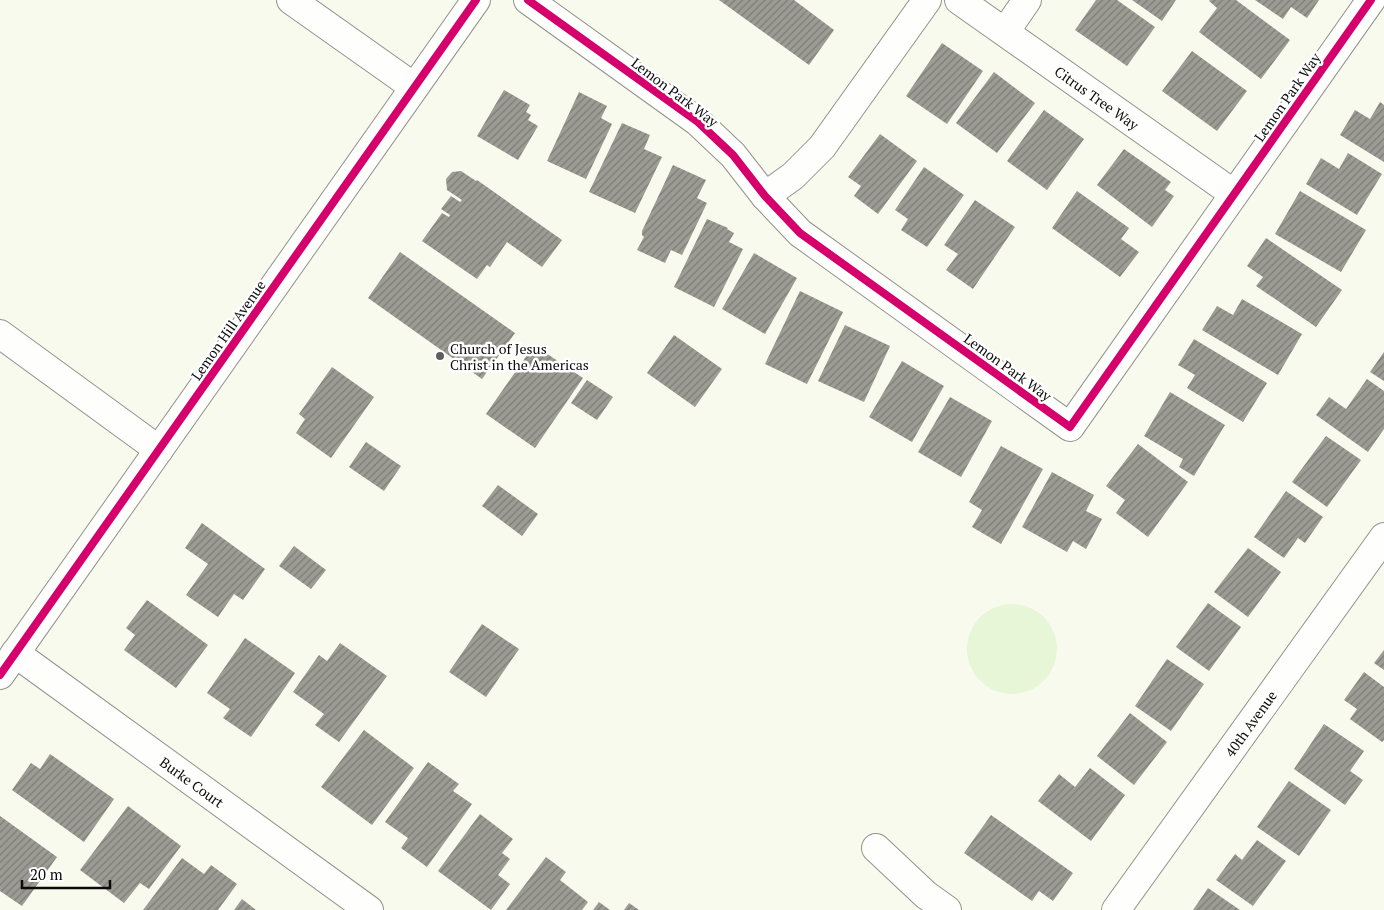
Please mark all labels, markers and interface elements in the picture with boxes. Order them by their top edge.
street label: Lemon Park Way [1249,48,1325,145]
street label: Lemon Park Way [628,53,723,131]
street label: Citrus Tree Way [1051,61,1144,134]
street label: Lemon Hill Avenue [186,276,270,384]
street label: Lemon Park Way [960,329,1056,406]
place label: Church of Jesus Christ in the Americas [450,339,589,374]
marker: Church of Jesus Christ in the Americas [434,350,446,362]
street label: 40th Avenue [1220,686,1280,760]
street label: Burke Court [156,752,229,812]
scale bar [22,858,110,890]
text: 20 m [30,864,63,884]

